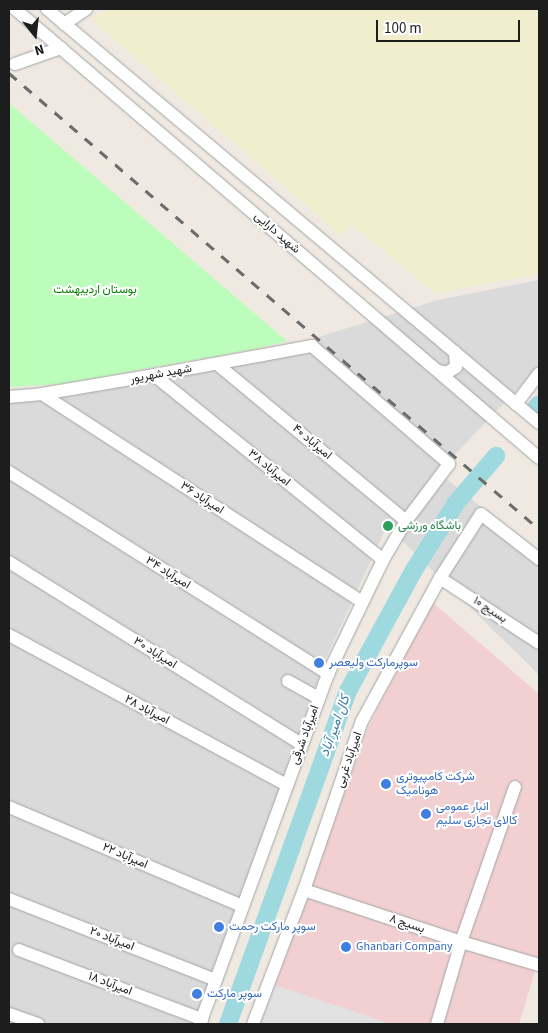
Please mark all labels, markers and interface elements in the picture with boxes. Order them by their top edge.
north arrow [10,10,60,60]
scale bar [378,10,522,42]
text: 100 m [384,18,422,39]
text: N [32,39,46,60]
street label: شهید دارایی [251,209,303,257]
park label: بوستان اردیبهشت [53,283,137,297]
street label: شهید شهریور [129,361,193,387]
street label: امیرآباد ۴۰ [289,421,335,463]
street label: امیرآباد ۳۸ [245,447,293,489]
street label: امیرآباد ۳۶ [177,479,227,517]
place label: باشگاه ورزشی [398,519,461,533]
marker: باشگاه ورزشی [382,520,394,532]
street label: امیرآباد ۳۴ [143,554,193,592]
street label: بسیج ۱۰ [470,594,510,626]
street label: امیرآباد ۳۰ [131,634,179,672]
place label: سوپرمارکت ولیعصر [329,656,418,670]
marker: سوپرمارکت ولیعصر [313,657,325,669]
street label: امیرآباد ۲۸ [122,692,172,728]
water label: کال امیر آباد [316,693,354,759]
street label: امیرآباد شرقی [288,703,322,767]
street label: امیرآباد غربی [333,730,365,790]
place label: شرکت کامپیوتری هونامیک [396,770,475,798]
marker: شرکت کامپیوتری هونامیک [380,778,392,790]
place label: انبار عمومی کالای تجاری سلیم [436,800,517,828]
marker: انبار عمومی کالای تجاری سلیم [420,808,432,820]
street label: امیرآباد ۲۲ [100,840,150,872]
street label: بسیج ۸ [387,912,427,936]
place label: سوپر مارکت رحمت [229,920,316,934]
marker: سوپر مارکت رحمت [213,921,225,933]
street label: امیرآباد ۲۰ [88,924,136,954]
place label: Ghanbari Company [356,940,453,954]
marker: Ghanbari Company [340,941,352,953]
street label: امیرآباد ۱۸ [86,969,134,999]
place label: سوپر مارکت [207,987,262,1001]
marker: سوپر مارکت [191,988,203,1000]

